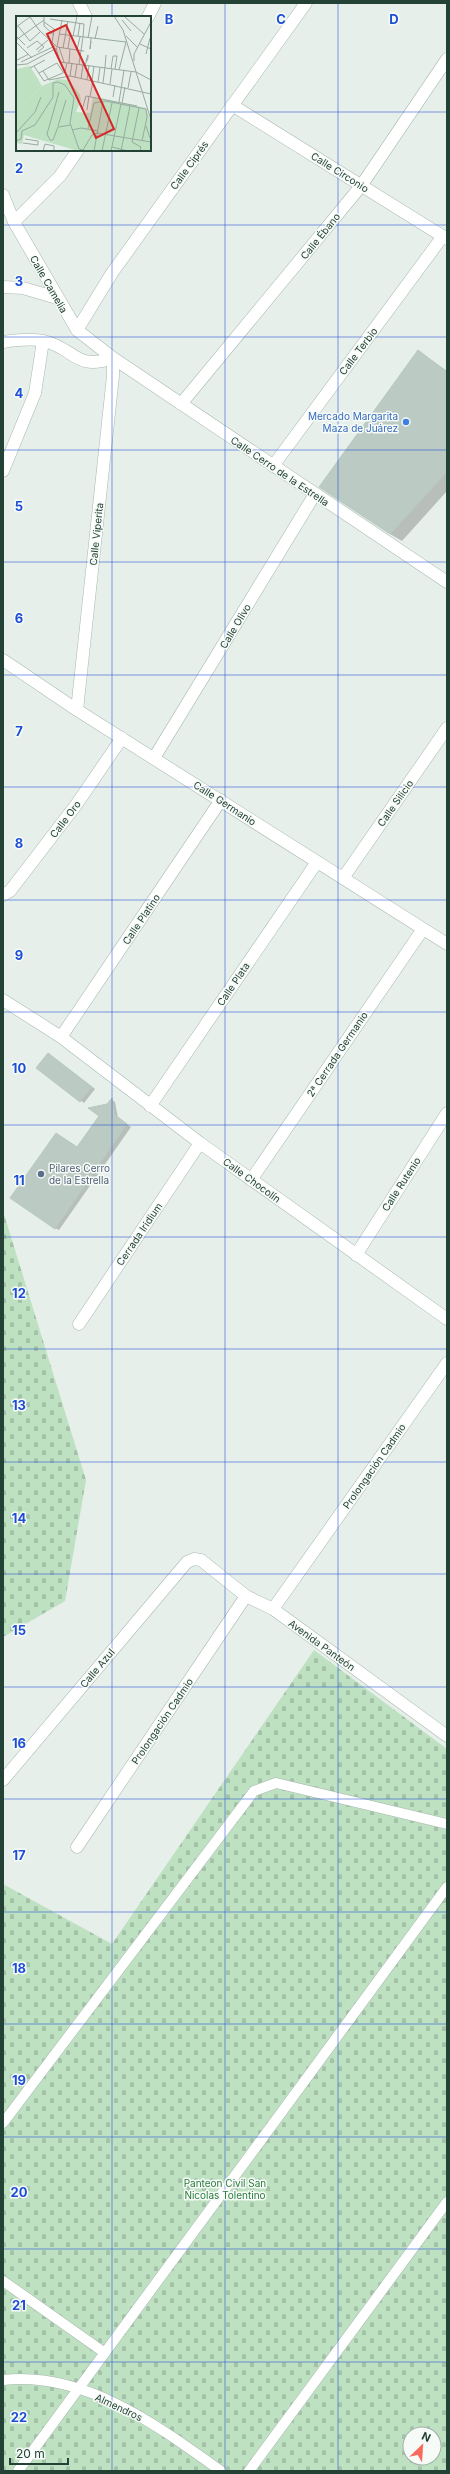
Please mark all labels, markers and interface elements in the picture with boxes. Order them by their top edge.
text: B [165,11,174,27]
text: C [276,11,286,27]
text: D [389,11,399,27]
inset map [16,16,151,151]
street label: Calle Ciprés [167,138,211,192]
street label: Calle Circonio [309,149,371,195]
text: 2 [15,160,23,176]
street label: Calle Ébano [297,210,342,262]
street label: Calle Camelia [28,253,70,315]
text: 3 [15,273,23,289]
street label: Calle Terbio [336,325,380,377]
text: 4 [15,385,24,401]
place label: Mercado Margarita Maza de Juárez [308,410,398,434]
marker: Mercado Margarita Maza de Juárez [401,417,411,427]
street label: Calle Cerro de la Estrella [229,434,331,508]
text: 5 [15,498,23,514]
street label: Calle Viperita [87,502,105,566]
street label: Calle Olivo [217,601,253,651]
text: 6 [15,610,23,626]
text: 7 [15,723,23,739]
street label: Calle Silicio [375,777,415,829]
street label: Calle Germanio [191,778,259,828]
street label: Calle Oro [47,798,83,840]
text: 8 [15,835,23,851]
street label: Calle Platino [120,891,162,947]
text: 9 [15,947,23,963]
street label: Calle Plata [214,960,252,1008]
street label: 2ª Cerrada Germanio [304,1009,370,1099]
text: 10 [12,1060,26,1076]
street label: Calle Chocolín [221,1155,283,1205]
street label: Calle Rutenio [379,1155,423,1213]
place label: Pilares Cerro de la Estrella [49,1162,110,1186]
marker: Pilares Cerro de la Estrella [36,1169,46,1179]
text: 11 [13,1172,25,1188]
street label: Cerrada Iridium [114,1200,164,1268]
text: 12 [12,1285,26,1301]
text: 13 [12,1397,26,1413]
street label: Prolongación Cadmio [340,1421,408,1511]
text: 14 [12,1510,26,1526]
street label: Avenida Panteón [286,1617,358,1673]
text: 15 [12,1622,26,1638]
street label: Calle Azul [77,1646,117,1690]
street label: Prolongación Cadmio [129,1676,195,1766]
text: 16 [12,1735,26,1751]
text: 17 [12,1847,26,1863]
text: 18 [12,1960,26,1976]
text: 19 [12,2072,26,2088]
park label: Panteon Civil San Nicolas Tolentino [184,2177,266,2201]
text: 20 [11,2184,28,2200]
text: 21 [12,2297,26,2313]
street label: Almendros [93,2391,145,2423]
text: 22 [11,2409,27,2425]
north arrow [402,2426,442,2466]
text: N [419,2429,433,2445]
scale bar [10,2440,68,2466]
text: 20 m [16,2446,45,2461]

